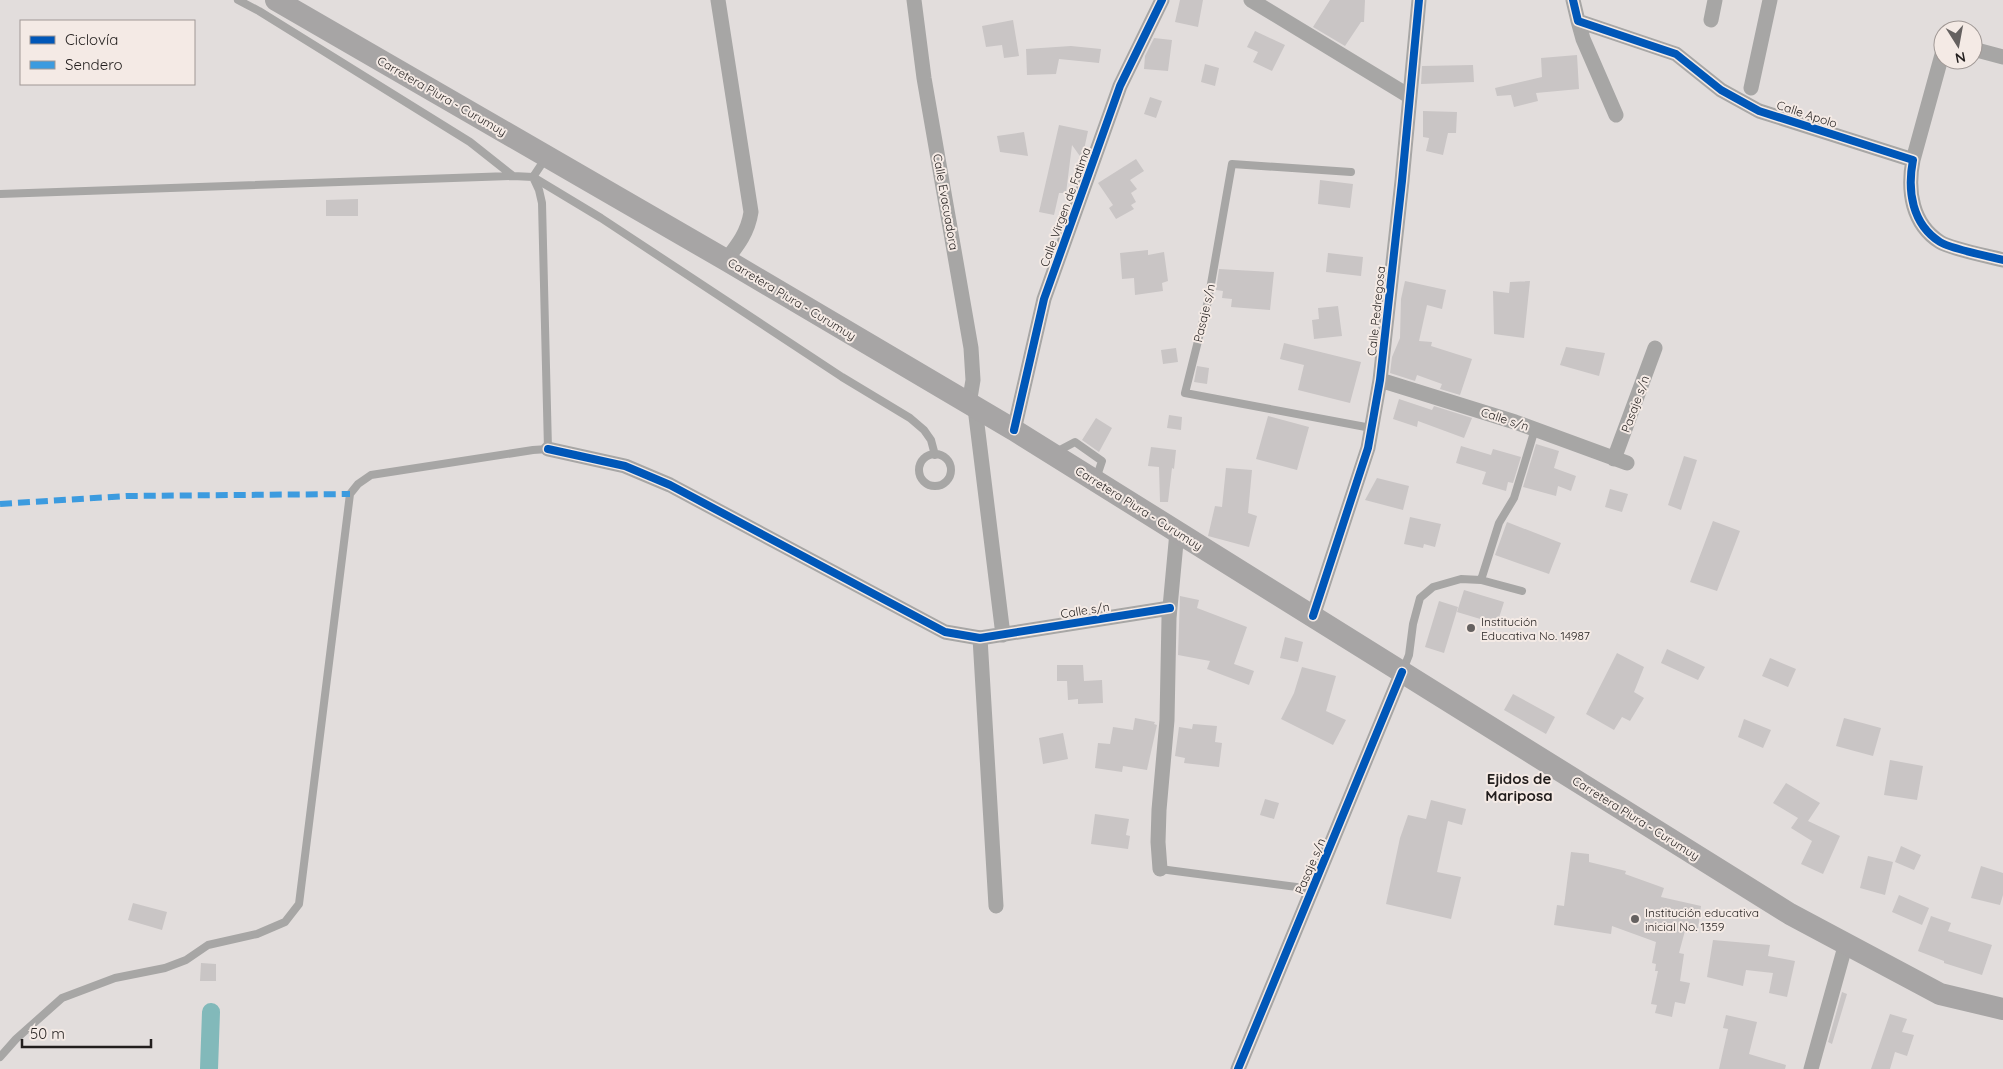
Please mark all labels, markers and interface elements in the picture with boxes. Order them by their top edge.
legend [20,20,195,85]
north arrow [1933,20,1983,70]
text: Ciclovía [65,30,118,49]
text: N [1954,48,1967,68]
street label: Carretera Piura - Curumuy [375,53,509,139]
text: Sendero [65,55,123,74]
street label: Calle Apolo [1775,97,1839,131]
street label: Calle Virgen de Fatima [1036,145,1094,269]
street label: Calle Evacuadora [930,153,962,251]
street label: Carretera Piura - Curumuy [725,255,859,343]
street label: Calle Pedregosa [1364,265,1388,357]
street label: Pasaje s/n [1190,282,1218,344]
street label: Pasaje s/n [1618,373,1652,435]
street label: Calle s/n [1479,404,1531,434]
street label: Carretera Piura - Curumuy [1073,463,1205,553]
street label: Calle s/n [1059,599,1111,621]
place label: Institución Educativa No. 14987 [1481,614,1590,643]
marker: Institución Educativa No. 14987 [1465,622,1477,634]
district label: Ejidos de Mariposa [1485,769,1553,805]
street label: Carretera Piura - Curumuy [1570,773,1702,863]
street label: Pasaje s/n [1291,836,1329,896]
place label: Institución educativa inicial No. 1359 [1645,905,1759,934]
marker: Institución educativa inicial No. 1359 [1629,913,1641,925]
scale bar [22,1016,151,1048]
text: 50 m [30,1024,65,1043]

